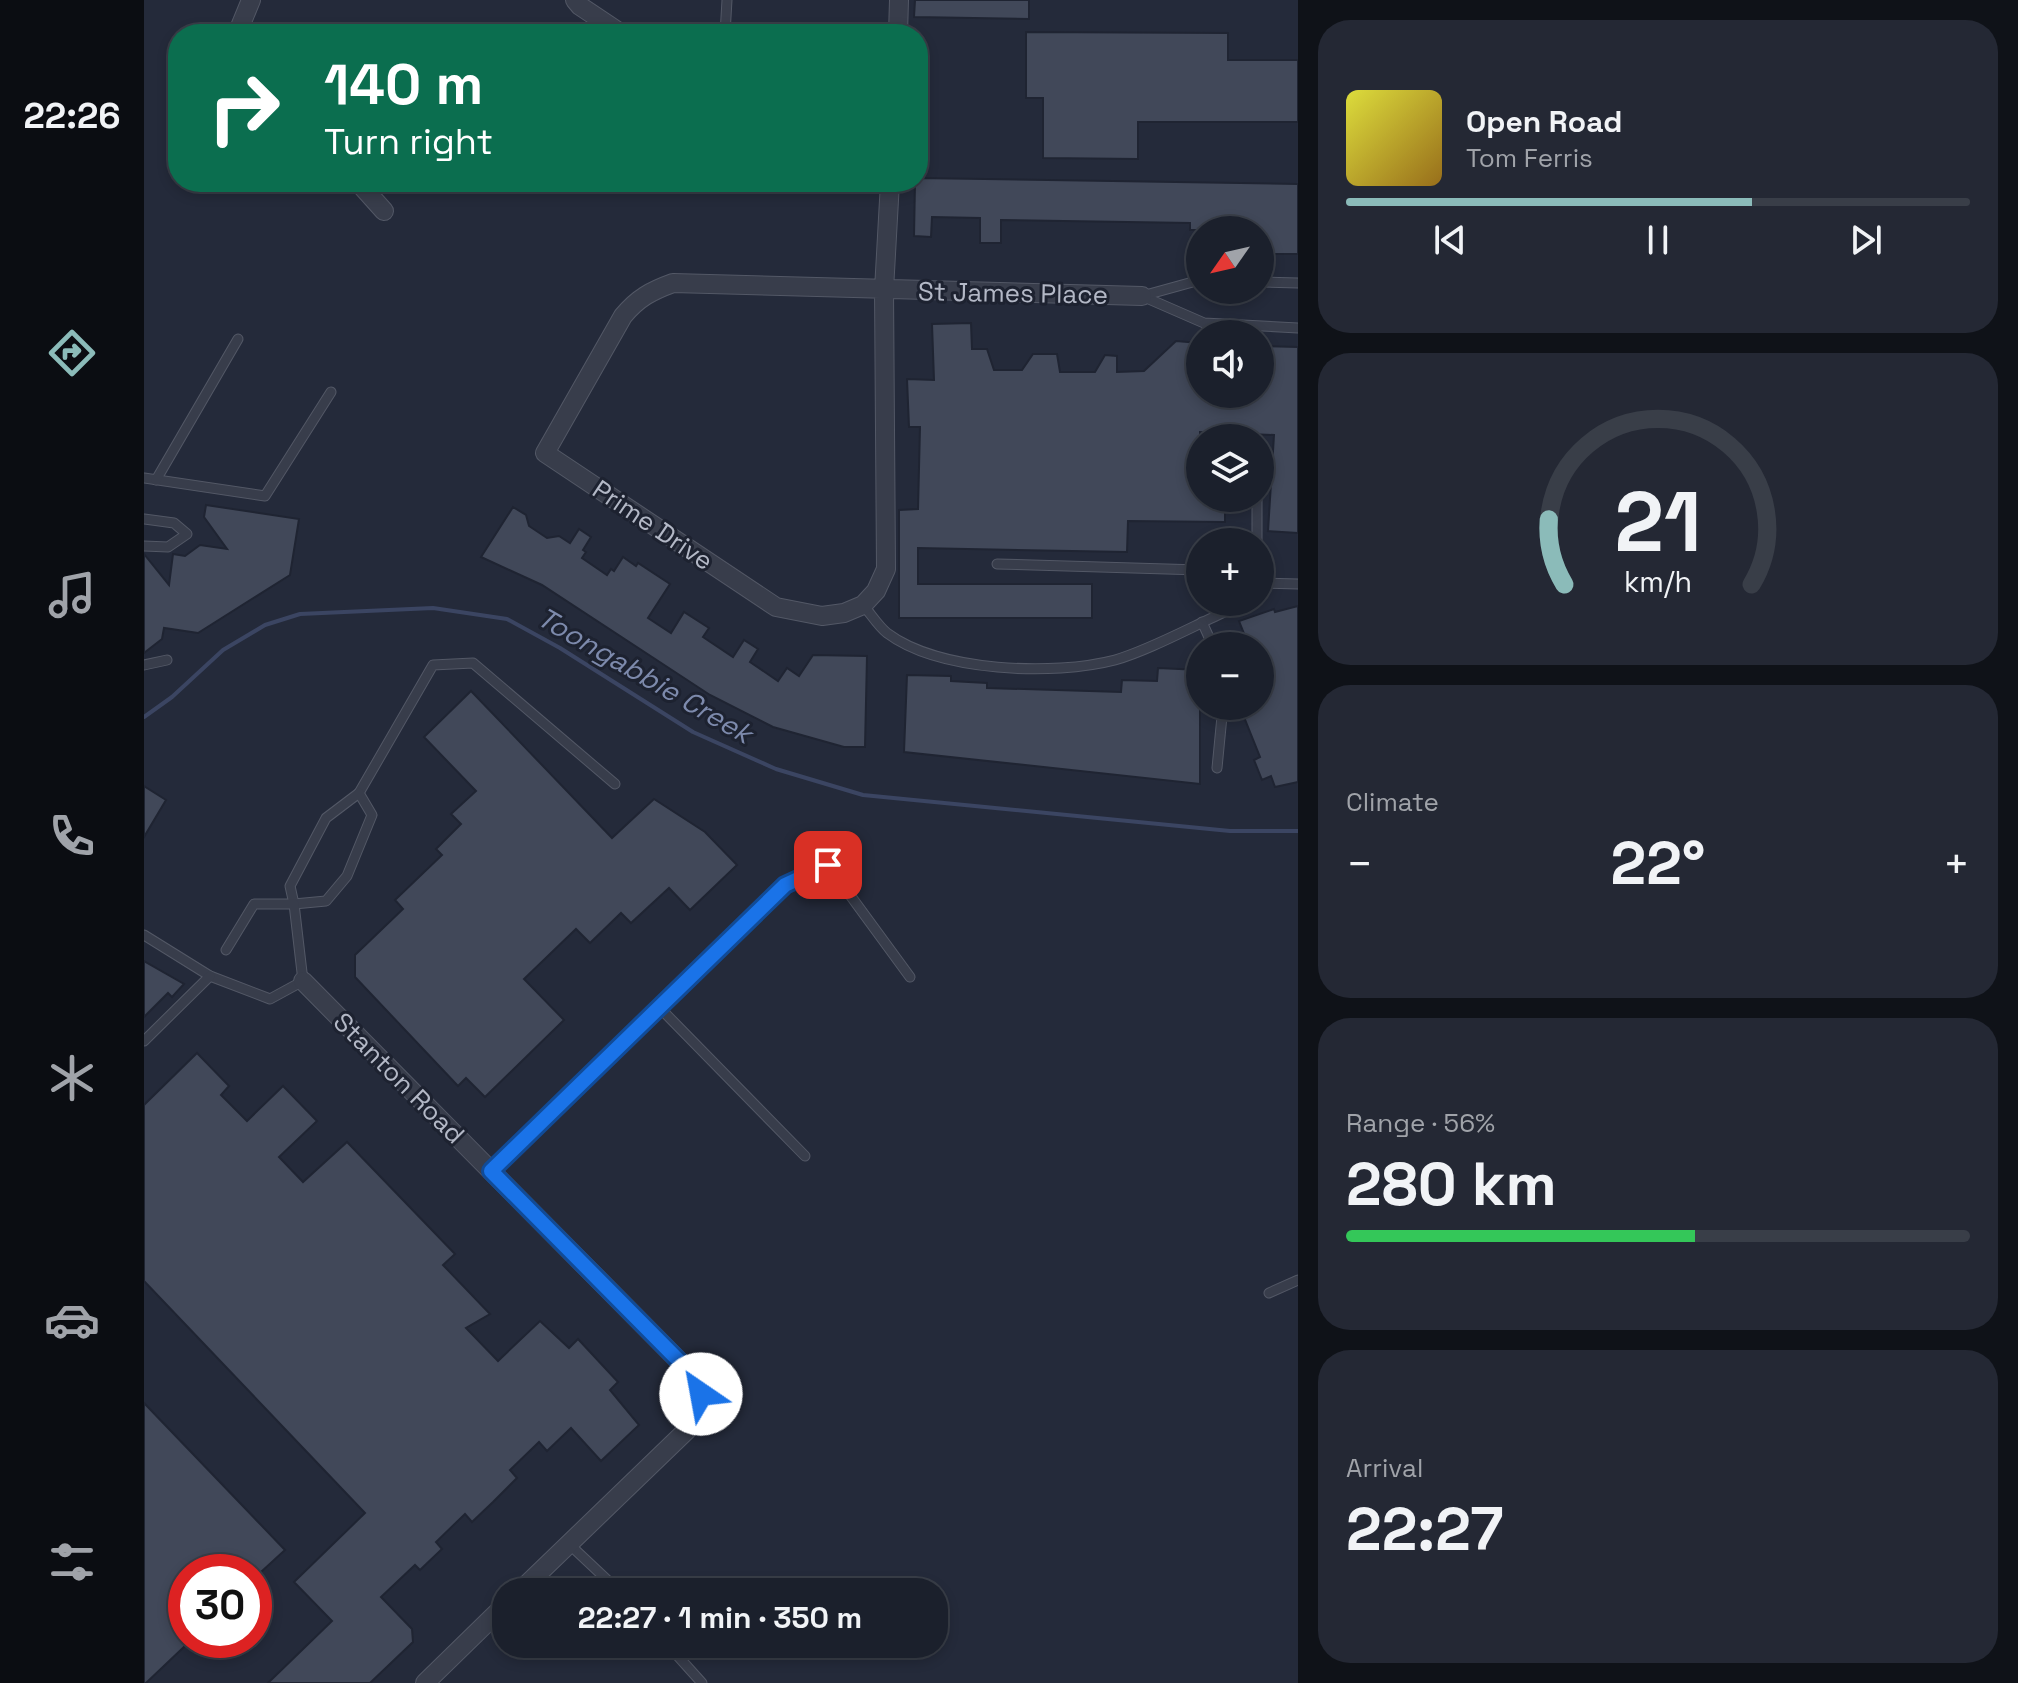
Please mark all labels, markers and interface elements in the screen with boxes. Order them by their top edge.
text: 140 m [324,49,483,120]
icon: right [192,56,296,160]
text: 22:26 [23,93,121,139]
text: Open Road [1466,102,1622,141]
text: Turn right [324,119,493,165]
text: Tom Ferris [1466,141,1593,175]
north arrow [1186,216,1274,304]
map controls [1186,216,1274,720]
icon: previous [1428,218,1472,262]
icon: pause [1636,218,1680,262]
icon: next [1844,218,1888,262]
street label: St James Place [918,274,1108,312]
button: sound [1186,320,1274,408]
icon: directions [44,325,100,381]
button: layers [1186,424,1274,512]
text: 21 [1614,468,1702,574]
street label: Prime Drive [586,472,720,578]
button: + [1186,528,1274,616]
text: km/h [1624,564,1692,600]
icon: music [44,567,100,623]
water label: Toongabbie Creek [531,599,762,753]
button: − [1186,632,1274,720]
text: Climate [1346,785,1439,819]
icon: phone [44,808,100,864]
text: 22° [1611,825,1705,902]
pin [794,831,862,899]
text: − [1346,836,1373,892]
text: + [1943,836,1970,892]
icon: arrive [806,843,850,887]
street label: Stanton Road [326,1005,472,1151]
icon: climate [44,1050,100,1106]
text: Range · 56% [1346,1106,1495,1140]
text: 280 km [1346,1146,1557,1223]
icon: car [44,1292,100,1348]
position arrow [659,1352,743,1436]
text: Arrival [1346,1451,1423,1485]
text: 22:27 [1346,1491,1503,1568]
icon: filters [44,1534,100,1590]
speed limit sign: 30 [168,1554,272,1658]
text: 22:27 · 1 min · 350 m [578,1598,862,1637]

